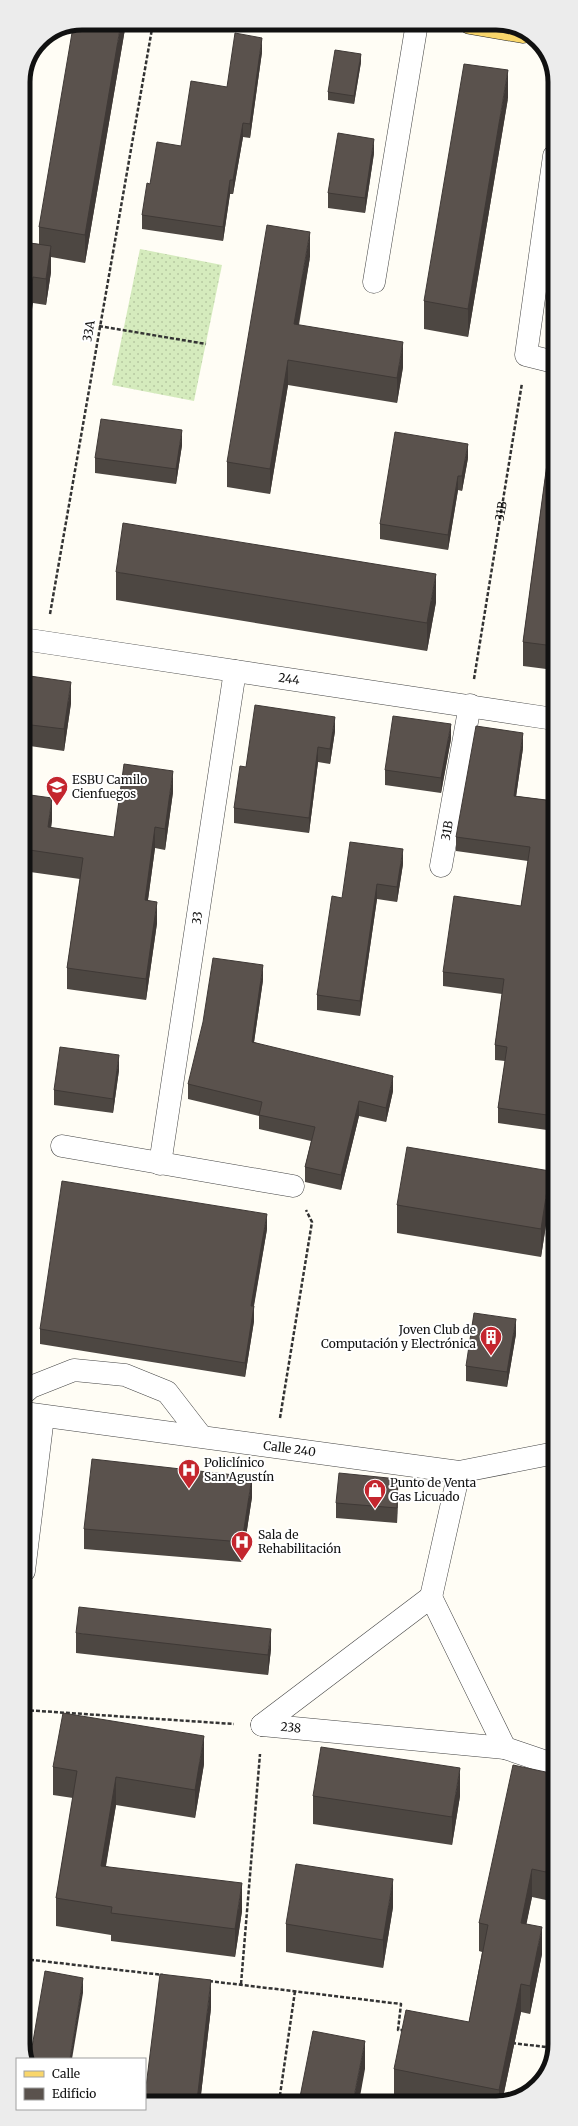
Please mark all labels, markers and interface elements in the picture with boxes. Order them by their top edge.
street label: 33A [79,319,98,343]
street label: 31B [492,500,510,522]
street label: 244 [277,670,301,688]
place label: ESBU Camilo Cienfuegos [72,772,147,801]
school or university icon: ESBU Camilo Cienfuegos [44,774,70,807]
street label: 31B [438,819,456,842]
street label: 33 [189,910,205,925]
place label: Joven Club de Computación y Electrónica [321,1322,477,1351]
building icon: Joven Club de Computación y Electrónica [478,1324,504,1357]
street label: Calle 240 [262,1438,317,1460]
place label: Policlínico San Agustín [204,1455,274,1484]
hospital icon: Policlínico San Agustín [176,1457,202,1490]
place label: Punto de Venta Gas Licuado [390,1475,477,1504]
shop icon: Punto de Venta Gas Licuado [362,1477,388,1510]
place label: Sala de Rehabilitación [258,1527,341,1556]
hospital icon: Sala de Rehabilitación [229,1529,255,1562]
street label: 238 [280,1719,302,1736]
legend [16,2058,146,2110]
text: Calle [52,2066,80,2081]
text: Edificio [52,2086,96,2101]

